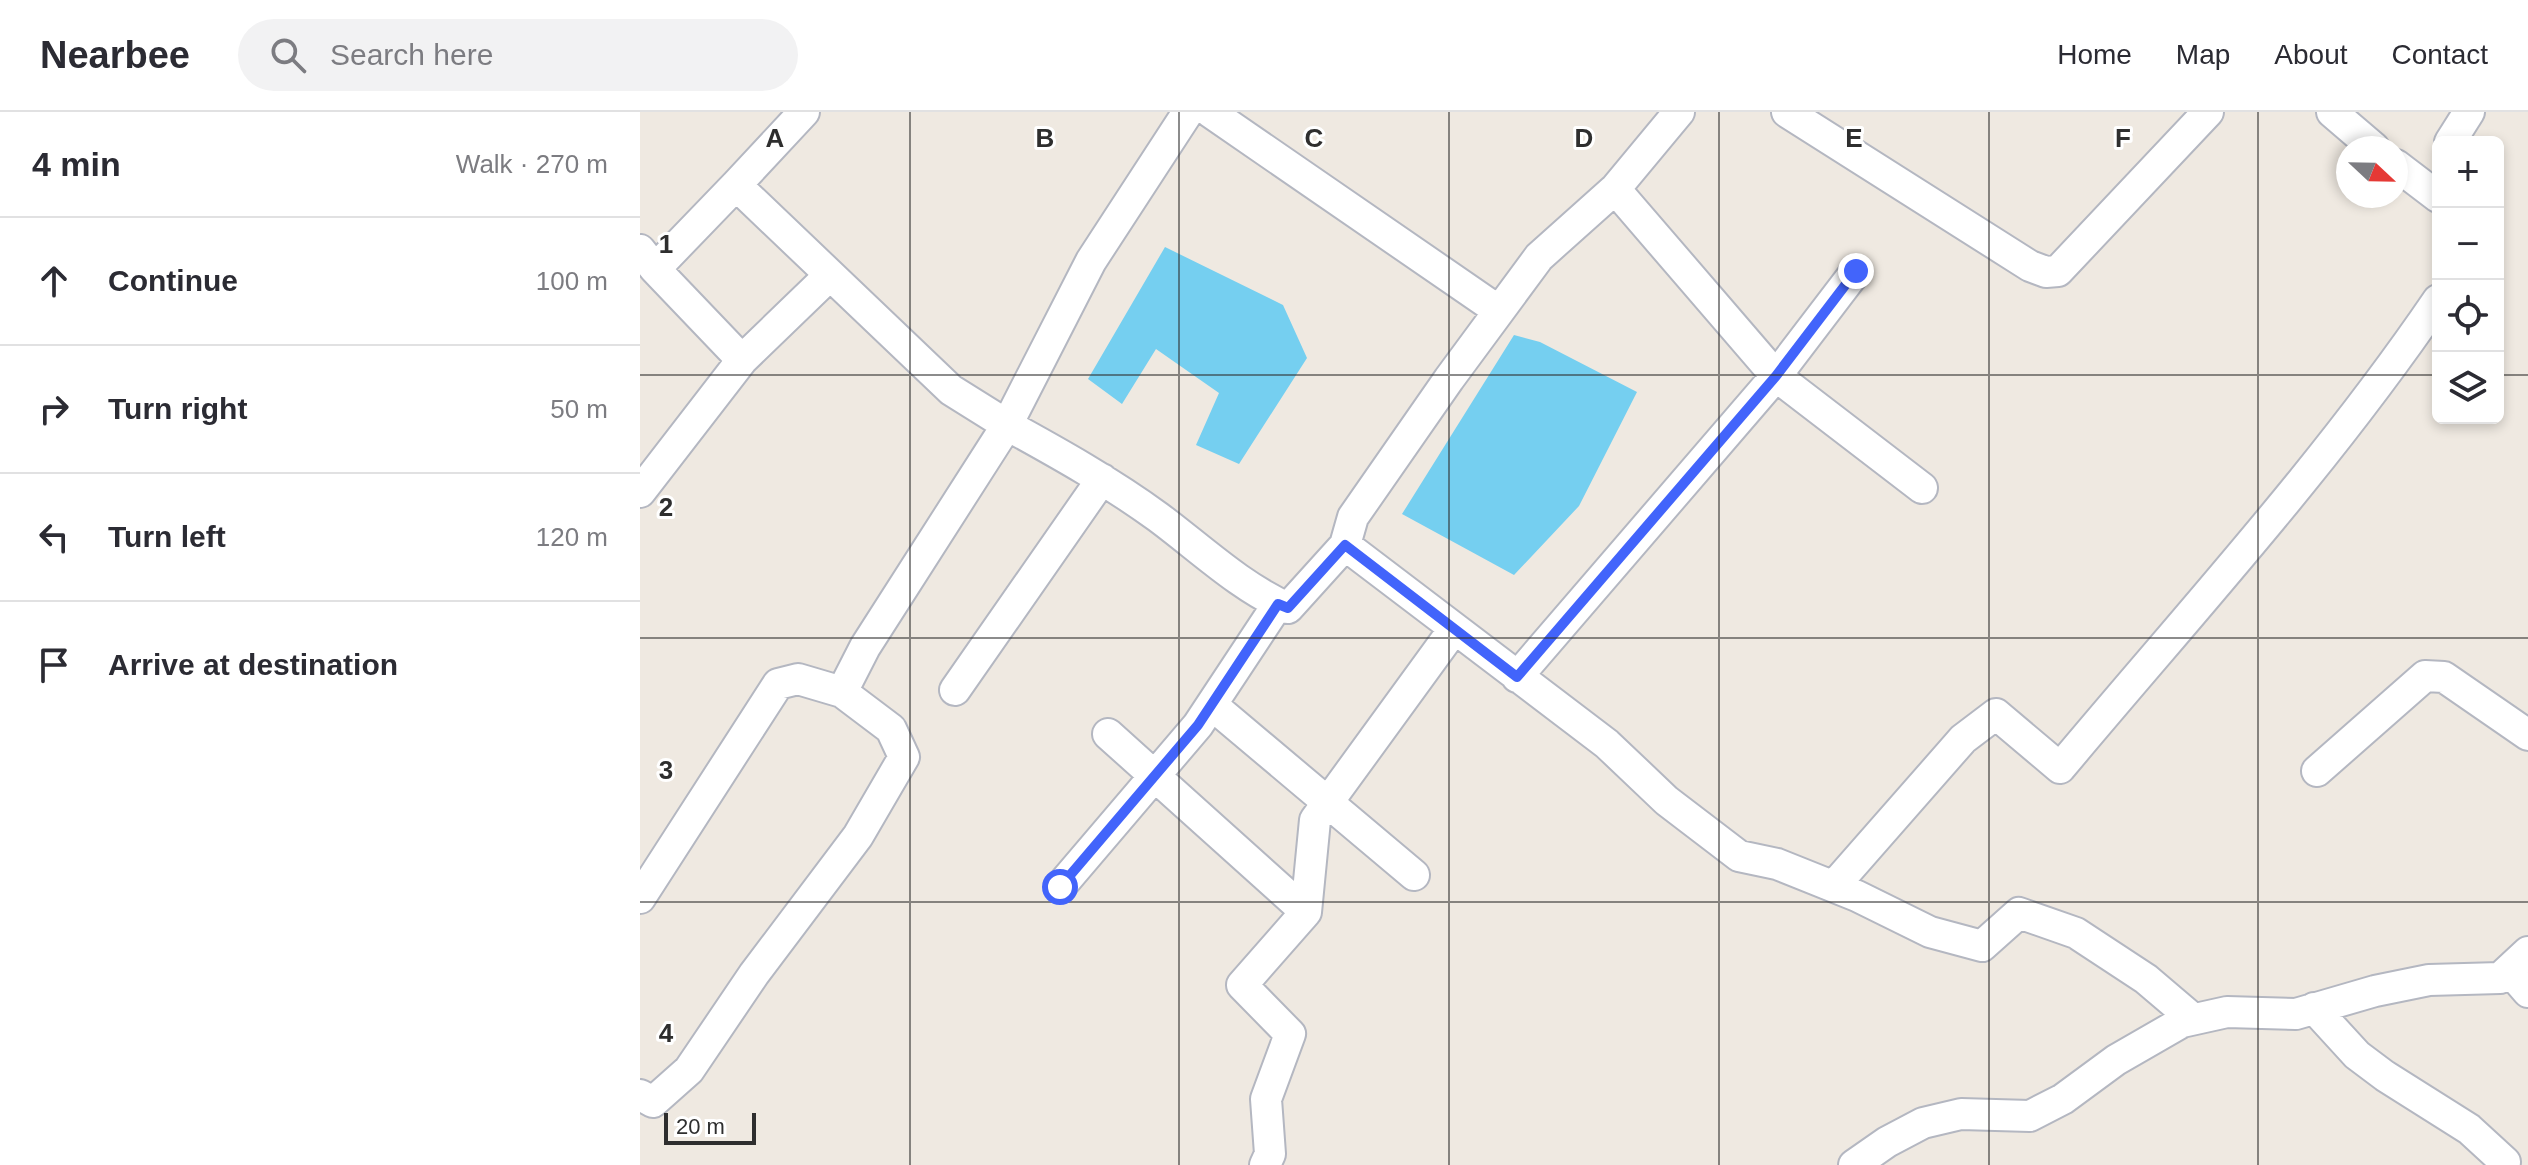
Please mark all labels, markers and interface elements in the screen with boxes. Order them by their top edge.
search box [238,19,798,91]
icon: search [266,33,310,77]
text: Nearbee [40,34,190,76]
text: Search here [330,38,493,71]
text: Home [2057,39,2132,70]
text: Map [2176,39,2230,70]
text: About [2274,39,2348,70]
text: Contact [2392,39,2488,70]
text: A [766,123,785,153]
text: B [1036,123,1054,153]
text: C [1305,123,1324,153]
text: D [1575,123,1593,153]
text: E [1845,123,1863,153]
text: F [2115,123,2131,153]
north arrow [2336,136,2408,208]
map controls [2432,136,2504,424]
button: + [2432,136,2504,208]
text: 4 min [32,145,121,183]
text: Walk · 270 m [456,149,608,179]
button: − [2432,208,2504,280]
text: 1 [659,229,673,259]
route end [1838,253,1874,289]
icon: ahead [32,259,76,303]
text: Continue [108,264,238,297]
text: 100 m [536,266,608,296]
button: locate [2432,280,2504,352]
button: layers [2432,352,2504,424]
icon: right [32,387,76,431]
text: Turn right [108,392,247,425]
text: 50 m [550,394,608,424]
text: 2 [659,492,673,522]
icon: left [32,515,76,559]
text: Turn left [108,520,226,553]
text: 120 m [536,522,608,552]
icon: arrive [32,643,76,687]
text: Arrive at destination [108,648,398,681]
text: 3 [659,755,673,785]
route start [1042,869,1078,905]
text: 4 [659,1018,674,1048]
scale bar [664,1109,756,1145]
text: 20 m [676,1114,725,1139]

